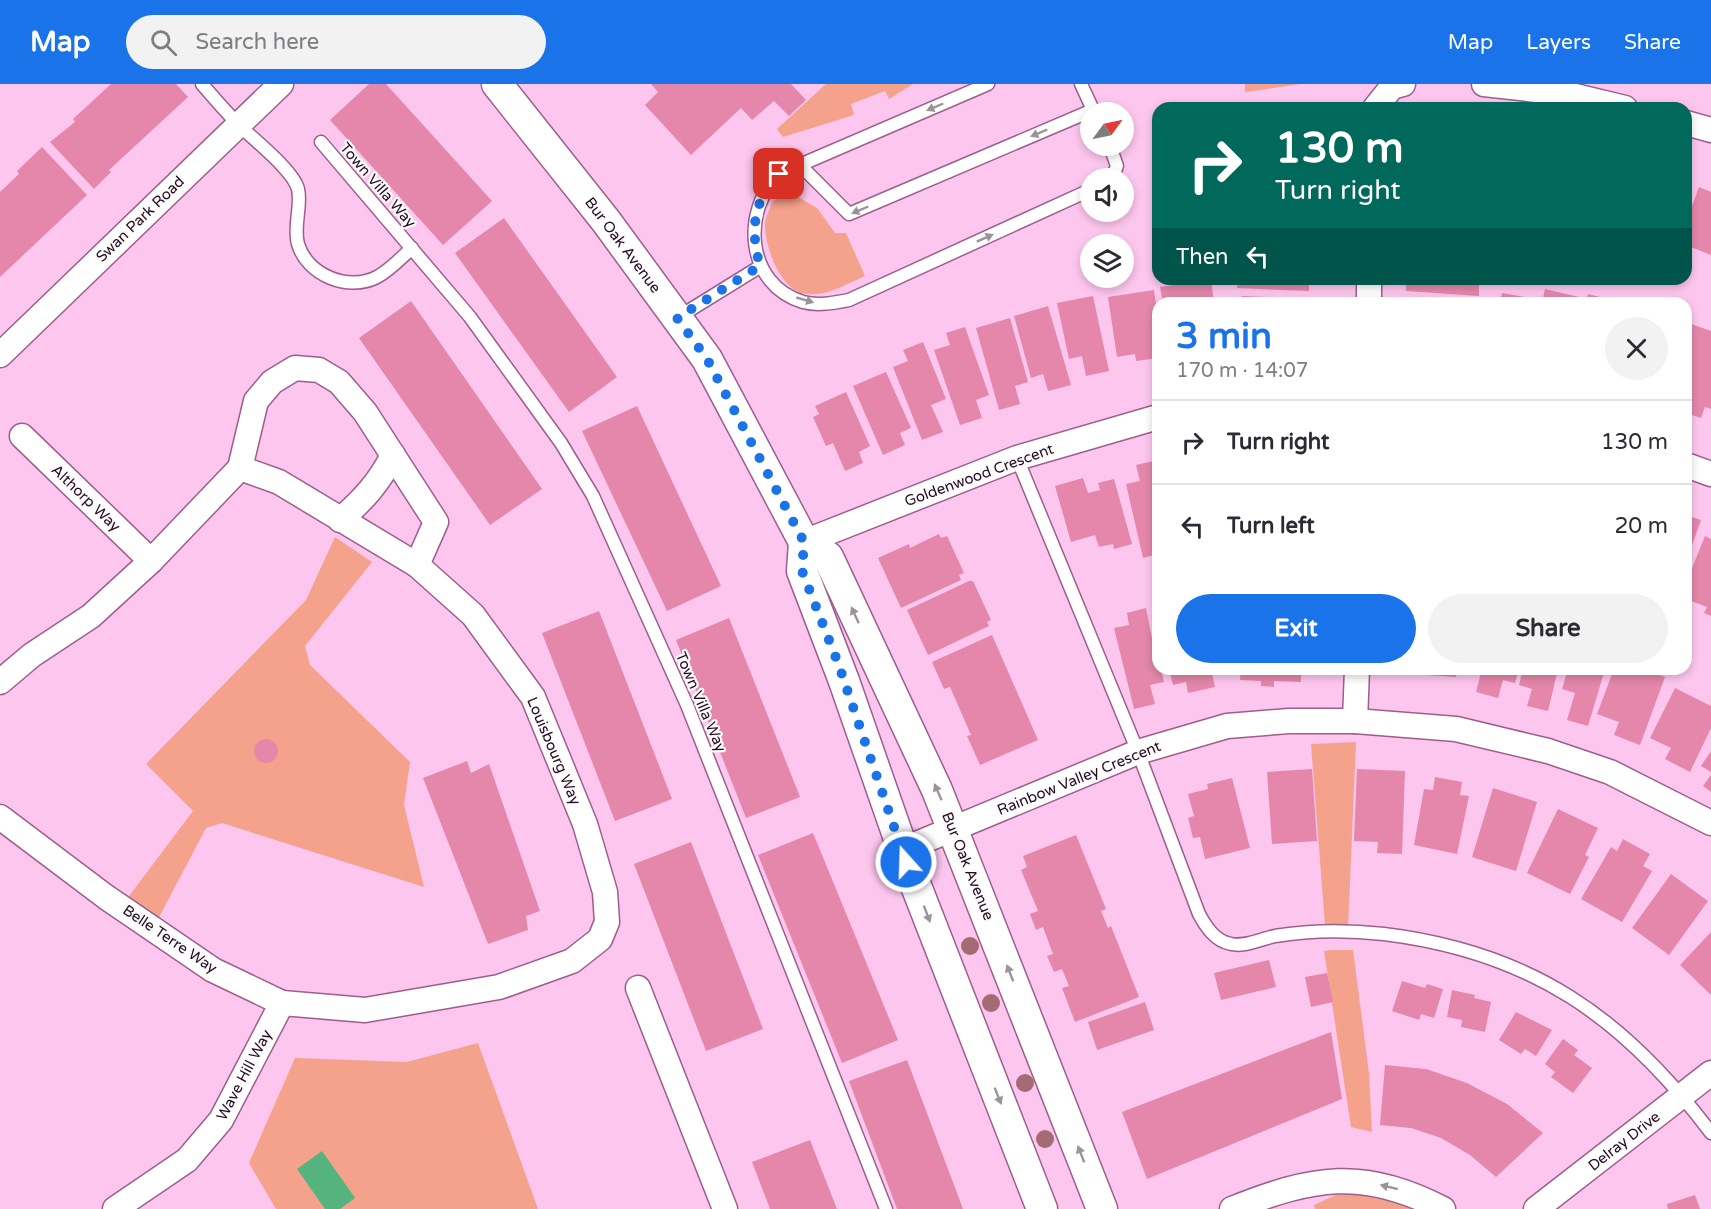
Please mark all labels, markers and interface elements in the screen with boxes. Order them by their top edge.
search box [126,15,546,69]
text: Map [30,25,90,59]
icon: search [147,26,180,59]
text: Search here [195,29,319,55]
text: Map [1448,30,1493,55]
text: Layers [1526,30,1591,55]
text: Share [1624,30,1681,55]
one-way arrow [925,102,943,112]
north arrow [1080,102,1134,156]
map controls [1080,102,1134,288]
text: 130 m [1275,123,1404,174]
icon: right [1176,126,1254,204]
one-way arrow [1030,128,1048,138]
street label: Town Villa Way [336,139,420,231]
pin [753,148,804,199]
icon: arrive [762,157,795,190]
button: sound [1080,168,1134,222]
street label: Swan Park Road [92,172,188,266]
text: Turn right [1275,174,1401,207]
street label: Bur Oak Avenue [581,194,665,296]
one-way arrow [851,205,869,215]
one-way arrow [977,233,995,243]
button: layers [1080,234,1134,288]
icon: left [1241,240,1274,273]
text: Then [1176,244,1229,270]
one-way arrow [796,296,814,305]
text: 3 min [1176,315,1272,358]
button: close [1605,317,1668,380]
text: 170 m · 14:07 [1176,359,1308,383]
icon: right [1176,426,1209,459]
text: Turn right [1227,429,1329,455]
text: 130 m [1601,429,1668,455]
street label: Goldenwood Crescent [902,440,1056,510]
street label: Althorp Way [48,461,124,535]
icon: left [1176,510,1209,543]
text: Turn left [1227,513,1315,539]
text: 20 m [1614,513,1668,539]
button: Exit [1176,594,1416,663]
button: Share [1428,594,1668,663]
one-way arrow [851,606,860,623]
street label: Town Villa Way [672,649,730,755]
street label: Louisbourg Way [523,694,585,808]
street label: Rainbow Valley Crescent [995,737,1164,819]
one-way arrow [933,783,942,800]
street label: Bur Oak Avenue [938,809,998,923]
position arrow [874,830,938,894]
street label: Belle Terre Way [119,901,221,977]
one-way arrow [922,905,932,923]
one-way arrow [1005,963,1015,981]
street label: Wave Hill Way [213,1026,275,1124]
one-way arrow [993,1087,1003,1105]
street label: Delray Drive [1585,1107,1663,1175]
one-way arrow [1076,1145,1086,1163]
one-way arrow [1380,1181,1398,1191]

